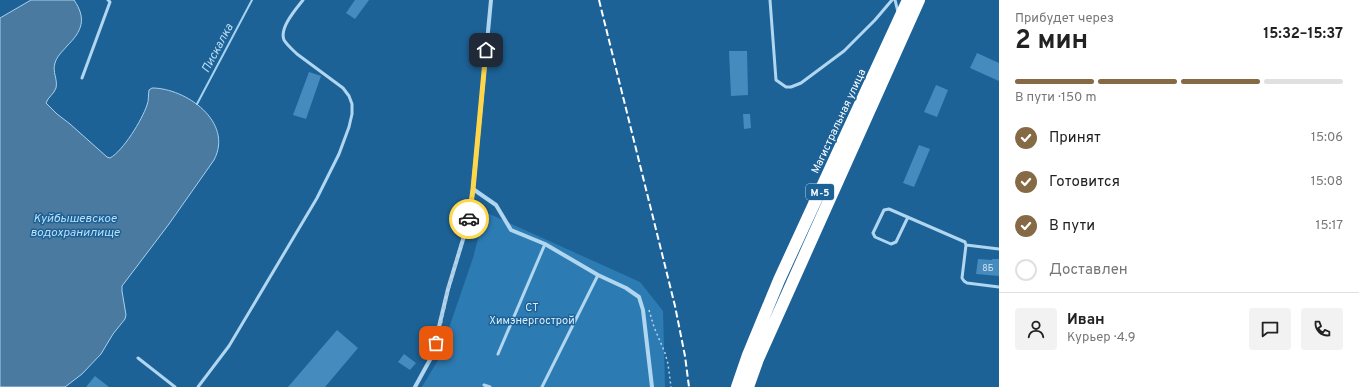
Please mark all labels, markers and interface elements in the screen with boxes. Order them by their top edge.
text: Прибудет через [1015,11,1114,27]
water label: Пискалка [198,20,238,76]
text: 2 мин [1015,25,1088,58]
text: 15:32–15:37 [1263,25,1343,44]
pin [469,33,503,67]
icon: home [475,39,497,61]
street label: Магистральная улица [808,67,869,176]
text: В пути · 150 m [1015,90,1096,106]
icon: check [1015,127,1037,149]
text: Принят [1049,129,1101,148]
text: 15:06 [1311,130,1343,146]
icon: check [1015,171,1037,193]
text: Готовится [1049,173,1120,192]
text: 15:08 [1311,174,1343,190]
road number: М-5 [806,184,834,200]
courier [449,199,489,239]
icon: car [458,208,480,230]
water label: Куйбышевское водохранилище [30,211,121,241]
icon: check [1015,215,1037,237]
text: В пути [1049,217,1095,236]
text: 15:17 [1316,218,1343,234]
text: Доставлен [1049,261,1128,280]
house number: 8Б [982,263,994,274]
park label: СТ Химэнергострой [489,301,575,328]
button: person [1015,308,1057,350]
button: chat [1249,308,1291,350]
button: phone [1301,308,1343,350]
text: Иван [1067,311,1105,330]
pin [419,326,453,360]
text: Курьер · 4.9 [1067,330,1136,346]
icon: bag [425,332,447,354]

